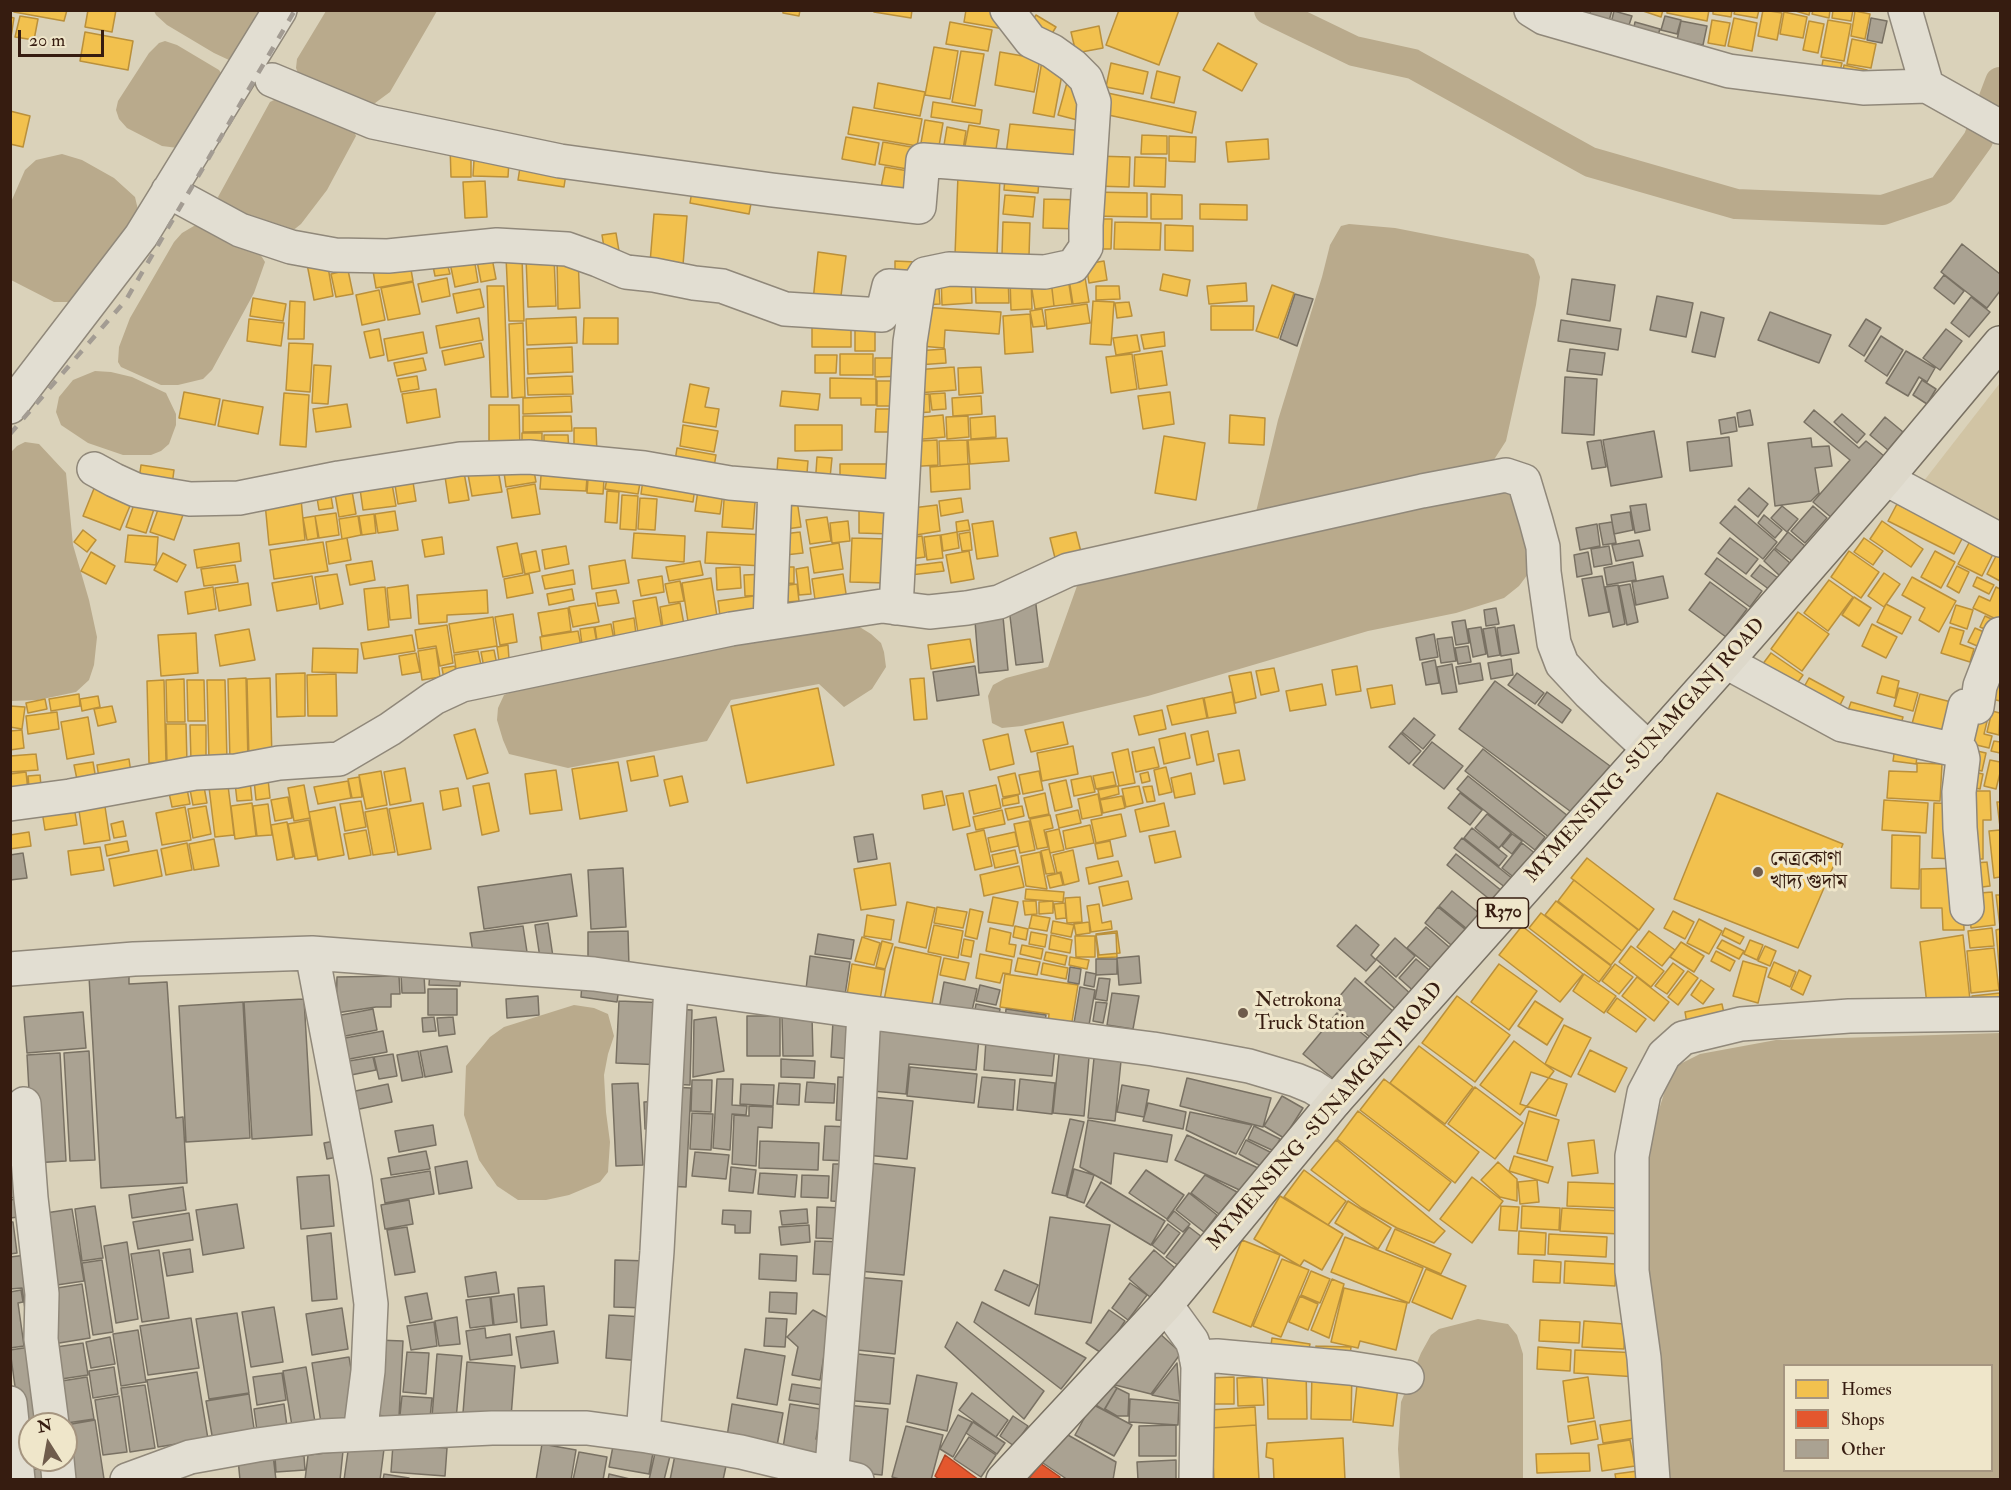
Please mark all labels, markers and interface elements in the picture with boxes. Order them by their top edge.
scale bar [21,18,106,56]
text: 20 m [29,29,65,52]
street label: MYMENSING -SUNAMGANJ ROAD [1521,614,1771,888]
place label: ‌নেত্র‌কোণা খাদ্য গুদাম [1770,849,1847,896]
marker: ‌নেত্র‌কোণা খাদ্য গুদাম [1751,865,1765,879]
road number: R370 [1478,898,1528,928]
street label: MYMENSING -SUNAMGANJ ROAD [1203,978,1449,1256]
place label: Netrokona Truck Station [1255,990,1365,1037]
marker: Netrokona Truck Station [1236,1006,1250,1020]
legend [1783,1364,1993,1472]
text: Homes [1841,1378,1892,1401]
text: Shops [1841,1408,1884,1431]
north arrow [18,1412,78,1472]
text: N [36,1415,54,1437]
text: Other [1841,1438,1885,1461]

